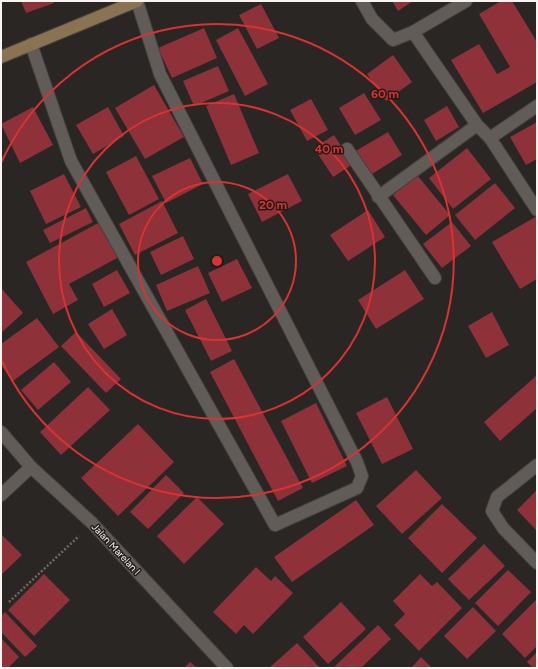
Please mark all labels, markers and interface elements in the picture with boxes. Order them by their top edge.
text: 60 m [371,87,399,101]
text: 40 m [315,142,343,156]
text: 20 m [259,198,287,212]
centre of rings [210,254,224,268]
street label: Jalan Marelan I [89,520,143,578]

